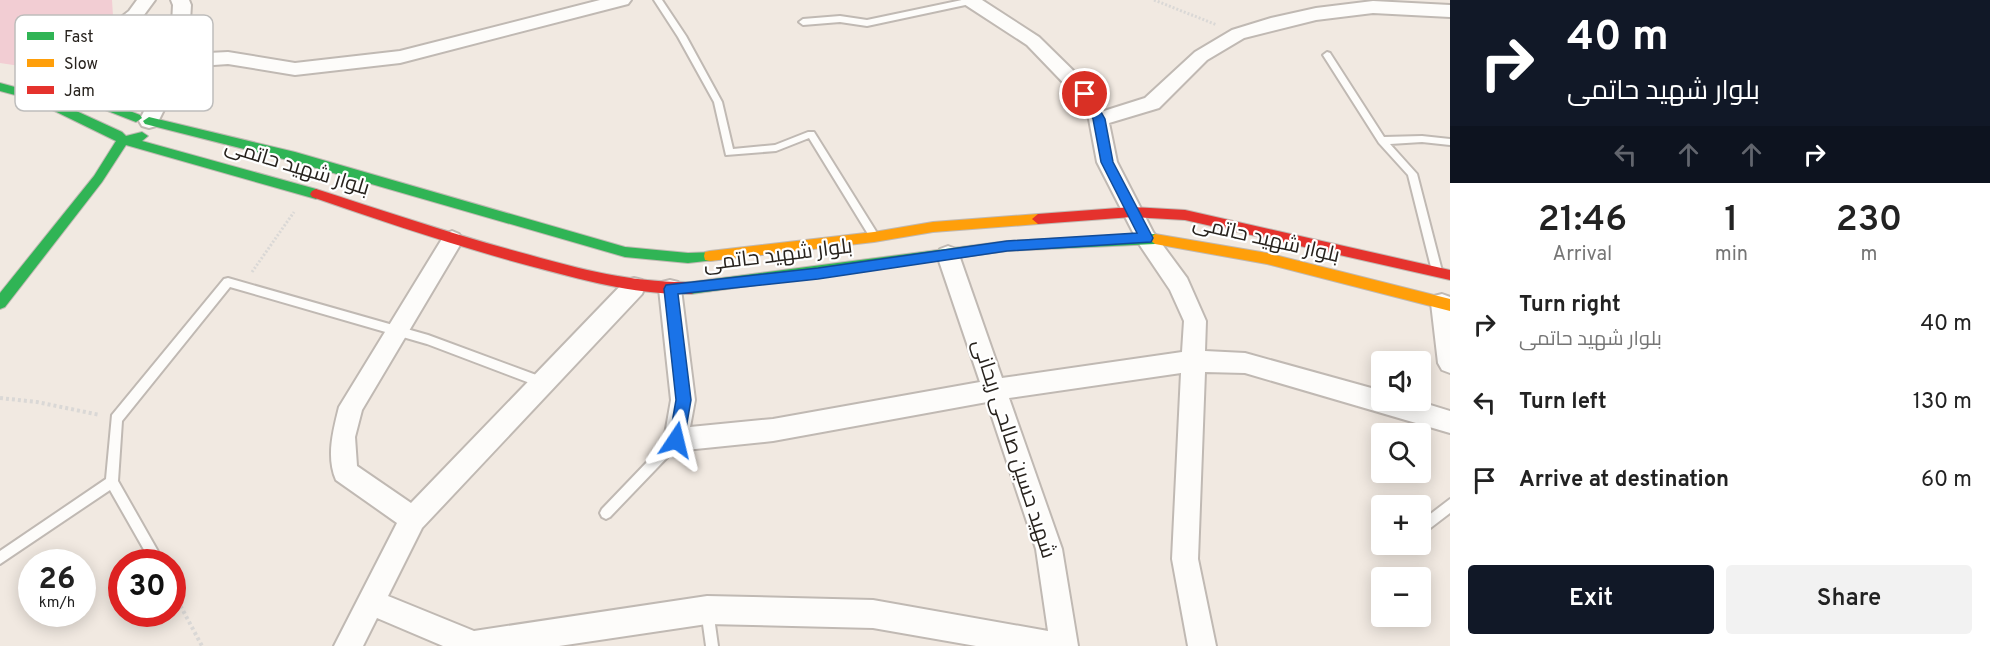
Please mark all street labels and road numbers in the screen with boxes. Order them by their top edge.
street label: بلوار شهید حاتمی [221,133,373,203]
street label: بلوار شهید حاتمی [1190,210,1342,270]
street label: بلوار شهید حاتمی [702,233,854,279]
street label: شهید حسین صالحی ریحانی [965,336,1061,562]

